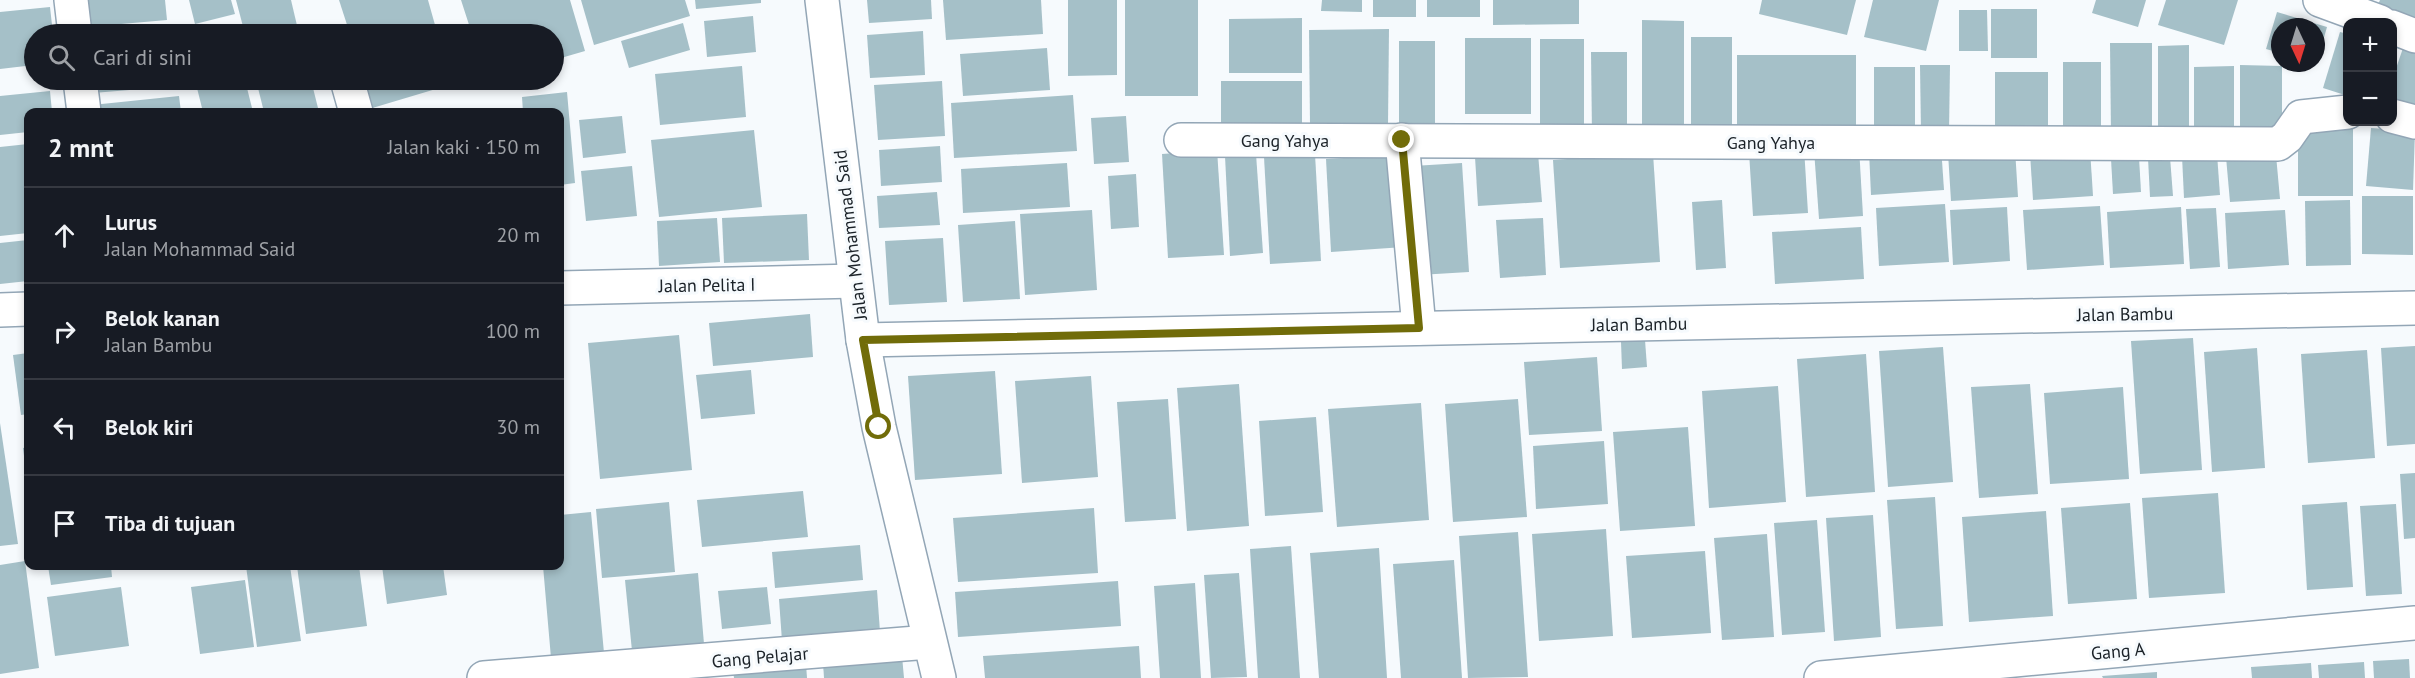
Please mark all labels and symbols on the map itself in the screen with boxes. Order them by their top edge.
north arrow [2271,18,2325,72]
route end [1388,126,1414,152]
street label: Gang Yahya [1241,129,1329,152]
street label: Gang Yahya [1727,131,1815,154]
street label: Jalan Mohammad Said [828,149,872,322]
street label: Jalan Pelita I [657,273,756,297]
street label: Jalan Bambu [2076,302,2173,326]
street label: Jalan Bambu [1590,312,1687,336]
route start [865,413,891,439]
street label: Gang A [2090,637,2146,665]
street label: Gang Pelajar [711,641,809,673]

